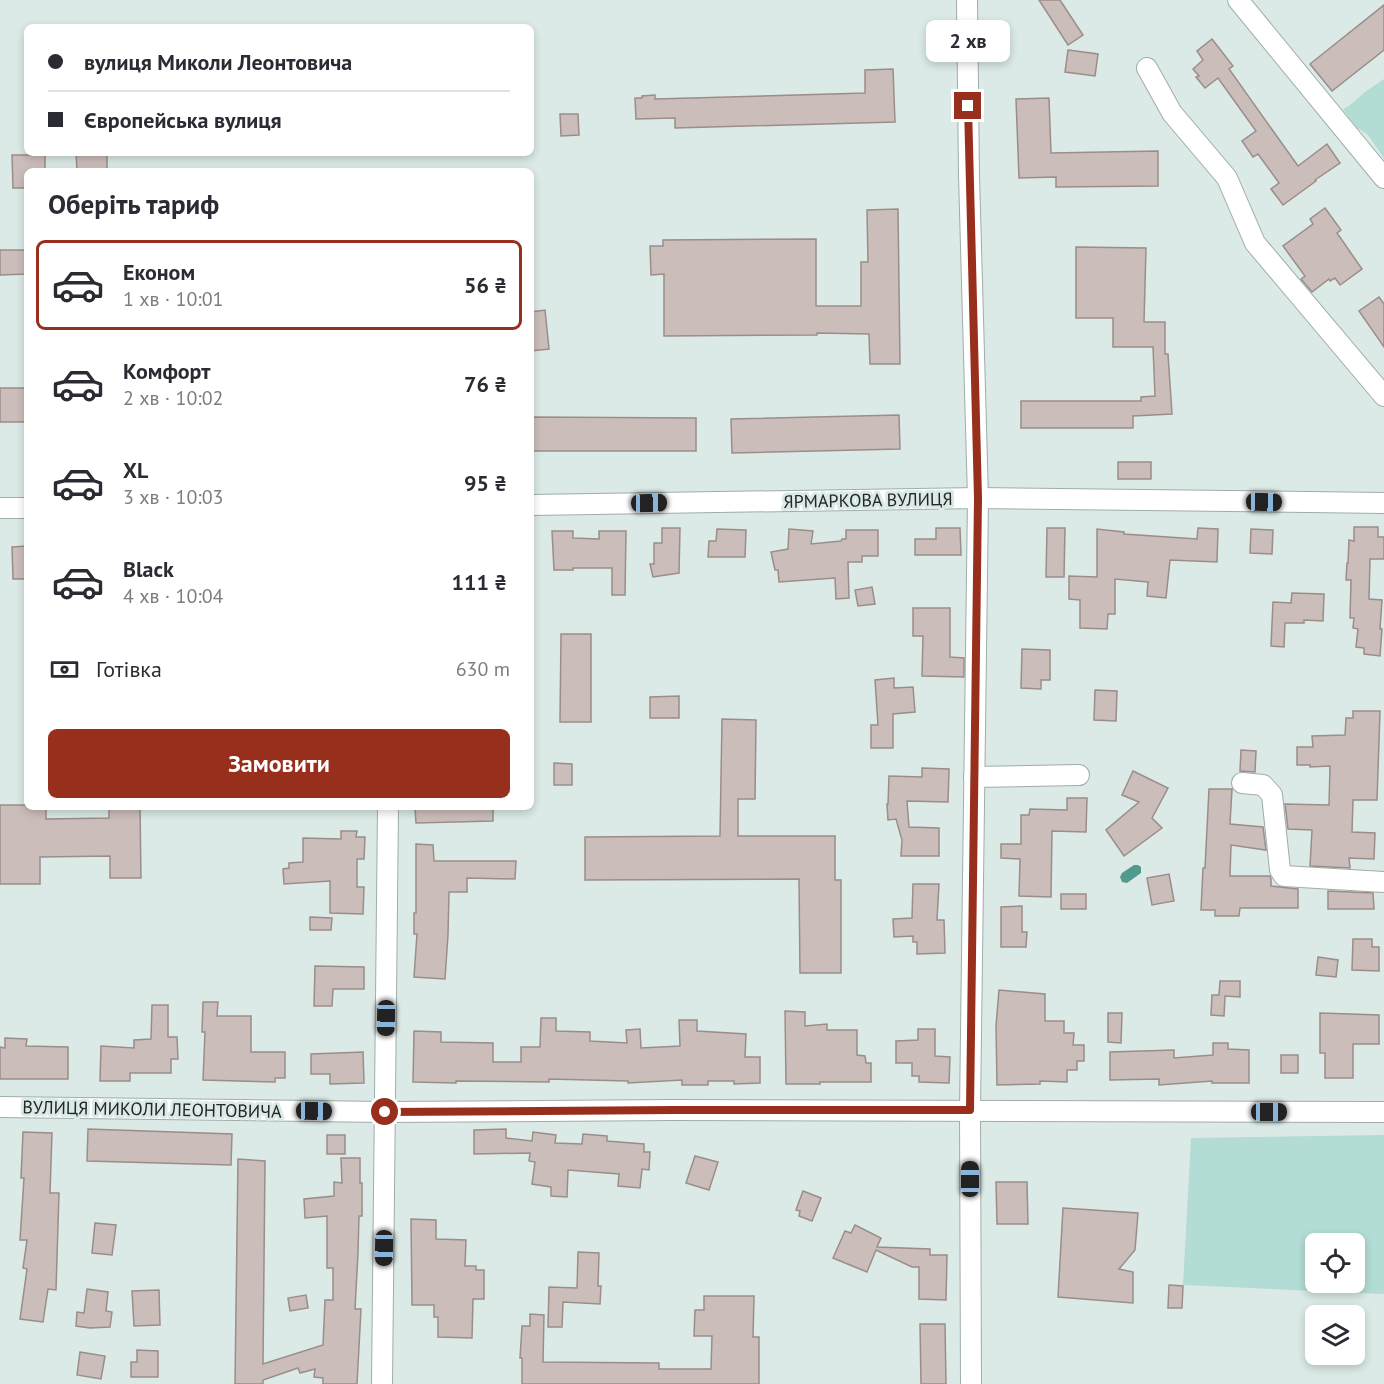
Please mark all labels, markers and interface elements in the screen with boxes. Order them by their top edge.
callout: 2 хв [926,19,1010,61]
text: 2 хв [950,28,987,54]
text: вулиця Миколи Леонтовича [84,48,352,76]
route end [954,92,981,119]
text: Європейська вулиця [84,106,282,134]
text: Оберіть тариф [48,187,219,221]
icon: car [51,258,105,312]
text: Економ [123,258,195,286]
text: 56 ₴ [464,271,507,299]
text: 1 хв · 10:01 [123,286,224,312]
icon: car [51,357,105,411]
text: Комфорт [123,357,211,385]
text: 76 ₴ [464,370,507,398]
text: 2 хв · 10:02 [123,385,224,411]
icon: car [51,456,105,510]
text: XL [123,456,148,484]
text: 95 ₴ [464,469,507,497]
text: 3 хв · 10:03 [123,484,224,510]
street label: ЯРМАРКОВА ВУЛИЦЯ [783,487,953,513]
car [1246,493,1282,511]
car [631,494,667,512]
icon: car [51,555,105,609]
text: Black [123,555,174,583]
text: 111 ₴ [452,568,507,596]
text: 4 хв · 10:04 [123,583,224,609]
icon: cash [48,653,81,686]
text: Готівка [96,655,162,683]
text: 630 m [456,656,510,682]
button: Замовити [48,729,510,798]
car [377,1000,395,1036]
street label: ВУЛИЦЯ МИКОЛИ ЛЕОНТОВИЧА [22,1095,282,1123]
route start [371,1098,398,1125]
car [296,1102,332,1120]
car [1251,1103,1287,1121]
car [961,1161,979,1197]
car [375,1230,393,1266]
map controls [1305,1233,1365,1365]
button: locate [1305,1233,1365,1293]
button: layers [1305,1305,1365,1365]

